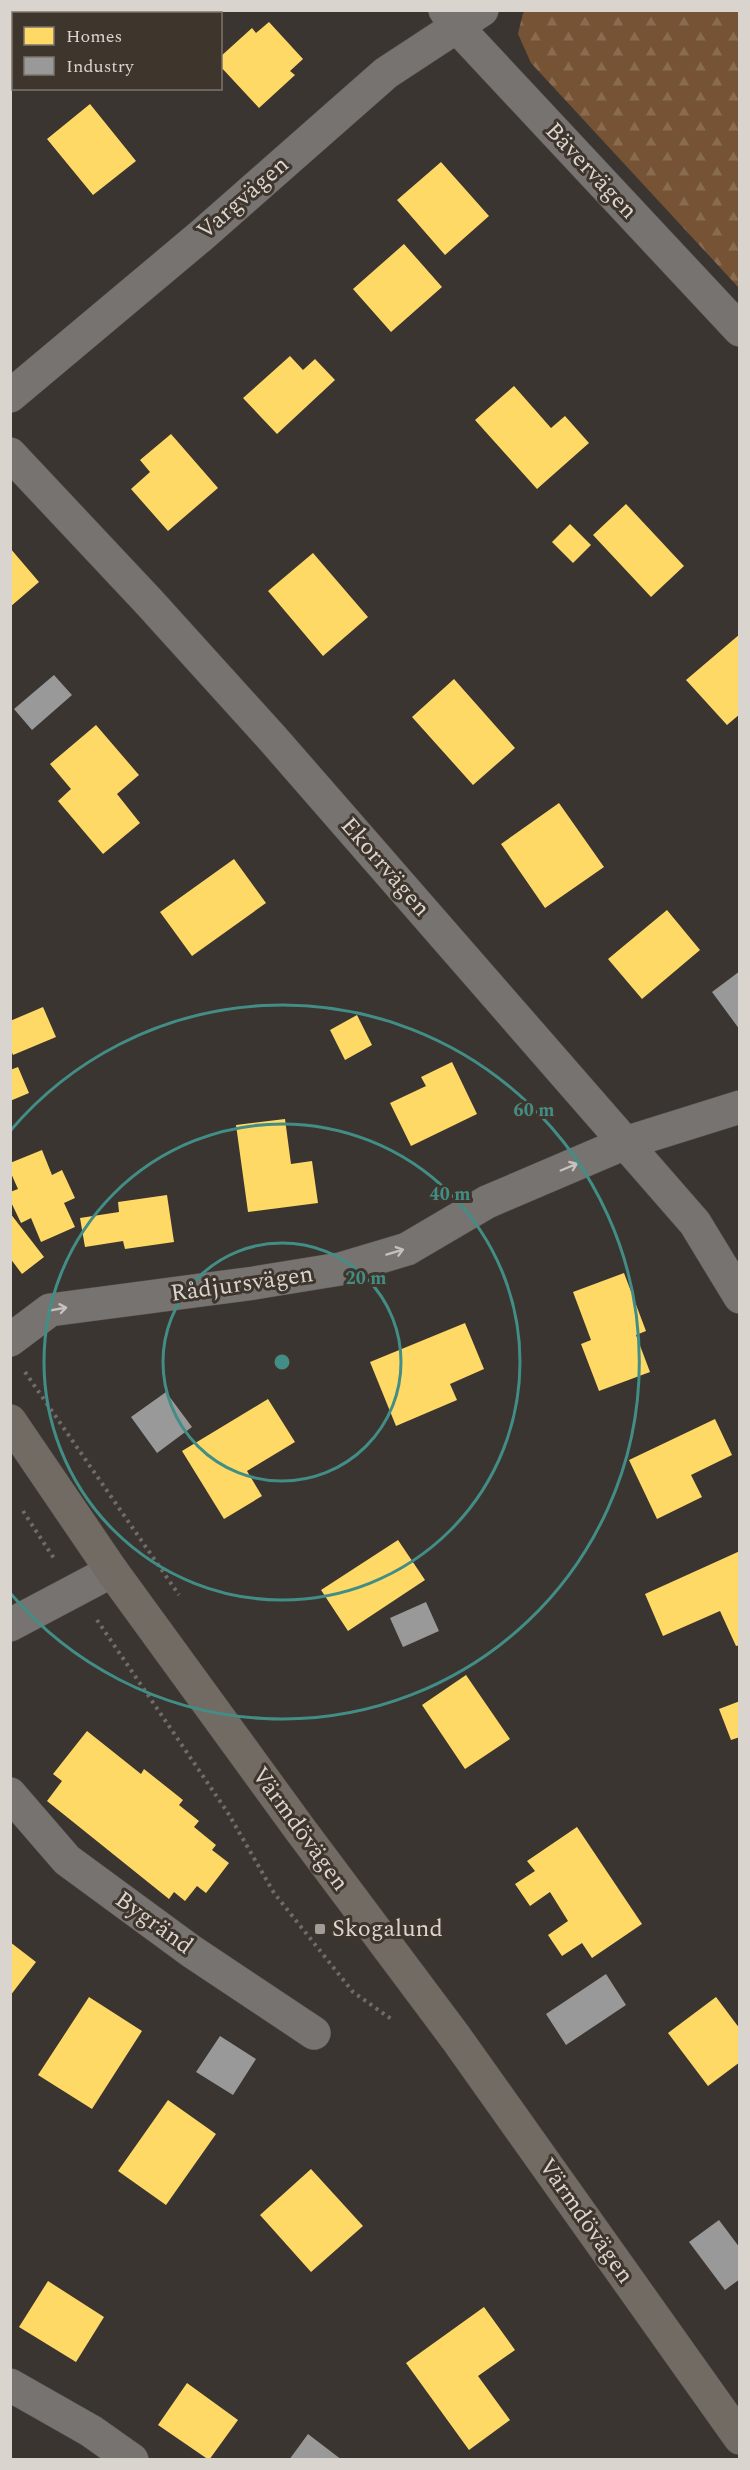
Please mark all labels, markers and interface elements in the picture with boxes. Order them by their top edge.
legend [12,12,222,90]
text: Homes [66,23,122,50]
text: Industry [66,53,135,80]
street label: Bävervägen [536,114,646,228]
street label: Vargvägen [189,147,297,248]
street label: Ekorrvägen [331,809,439,925]
text: 60 m [514,1097,554,1124]
one-way arrow [560,1161,578,1172]
text: 40 m [430,1181,470,1208]
one-way arrow [385,1246,404,1257]
street label: Rådjursvägen [168,1256,316,1312]
text: 20 m [346,1265,386,1292]
one-way arrow [48,1303,68,1314]
centre of rings [272,1352,292,1372]
street label: Värmdövägen [242,1759,358,1899]
street label: Bygränd [107,1882,201,1964]
place label: Skogalund [332,1911,443,1947]
marker: Skogalund [313,1922,327,1936]
street label: Värmdövägen [529,2151,643,2291]

